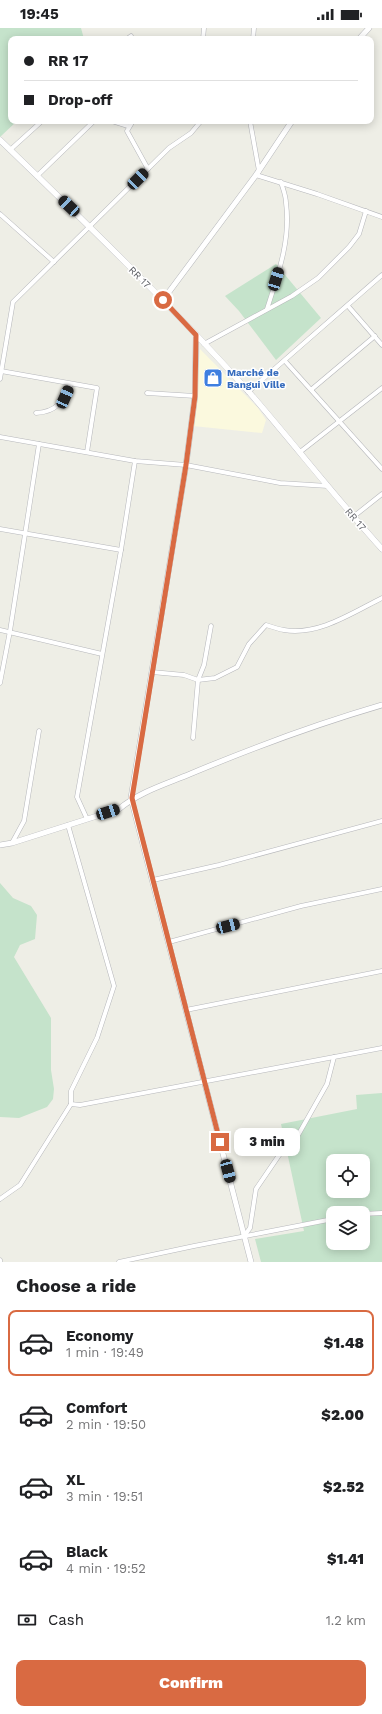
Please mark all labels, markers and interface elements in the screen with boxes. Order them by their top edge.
text: 19:45 [20,5,59,23]
text: RR 17 [48,52,88,70]
text: Drop-off [48,91,113,109]
car [125,166,151,192]
car [56,193,82,219]
street label: RR 17 [127,264,153,291]
car [267,266,285,292]
route start [154,291,172,309]
shop icon: Marché de Bangui Ville [202,367,224,389]
place label: Marché de Bangui Ville [227,367,285,390]
car [55,384,75,410]
street label: RR 17 [343,506,369,533]
car [95,803,121,821]
car [215,917,241,935]
callout: 3 min [234,1128,300,1156]
route end [211,1133,229,1151]
text: 3 min [249,1134,285,1149]
map controls [326,1154,370,1250]
button: locate [326,1154,370,1198]
car [219,1158,237,1184]
button: layers [326,1206,370,1250]
text: Choose a ride [16,1275,136,1296]
icon: car [18,1325,54,1361]
text: Economy [66,1327,133,1345]
text: $1.48 [324,1334,364,1352]
text: 1 min · 19:49 [66,1345,144,1360]
icon: car [18,1397,54,1433]
text: Comfort [66,1399,127,1417]
text: $2.00 [321,1406,364,1424]
text: 2 min · 19:50 [66,1417,146,1432]
icon: car [18,1469,54,1505]
text: XL [66,1471,85,1489]
text: $2.52 [323,1478,364,1496]
text: 3 min · 19:51 [66,1489,143,1504]
icon: car [18,1541,54,1577]
text: Black [66,1543,108,1561]
text: $1.41 [327,1550,364,1568]
text: 4 min · 19:52 [66,1561,146,1576]
icon: cash [16,1609,38,1631]
text: Cash [48,1611,84,1629]
text: 1.2 km [326,1613,366,1628]
button: Confirm [16,1660,366,1706]

